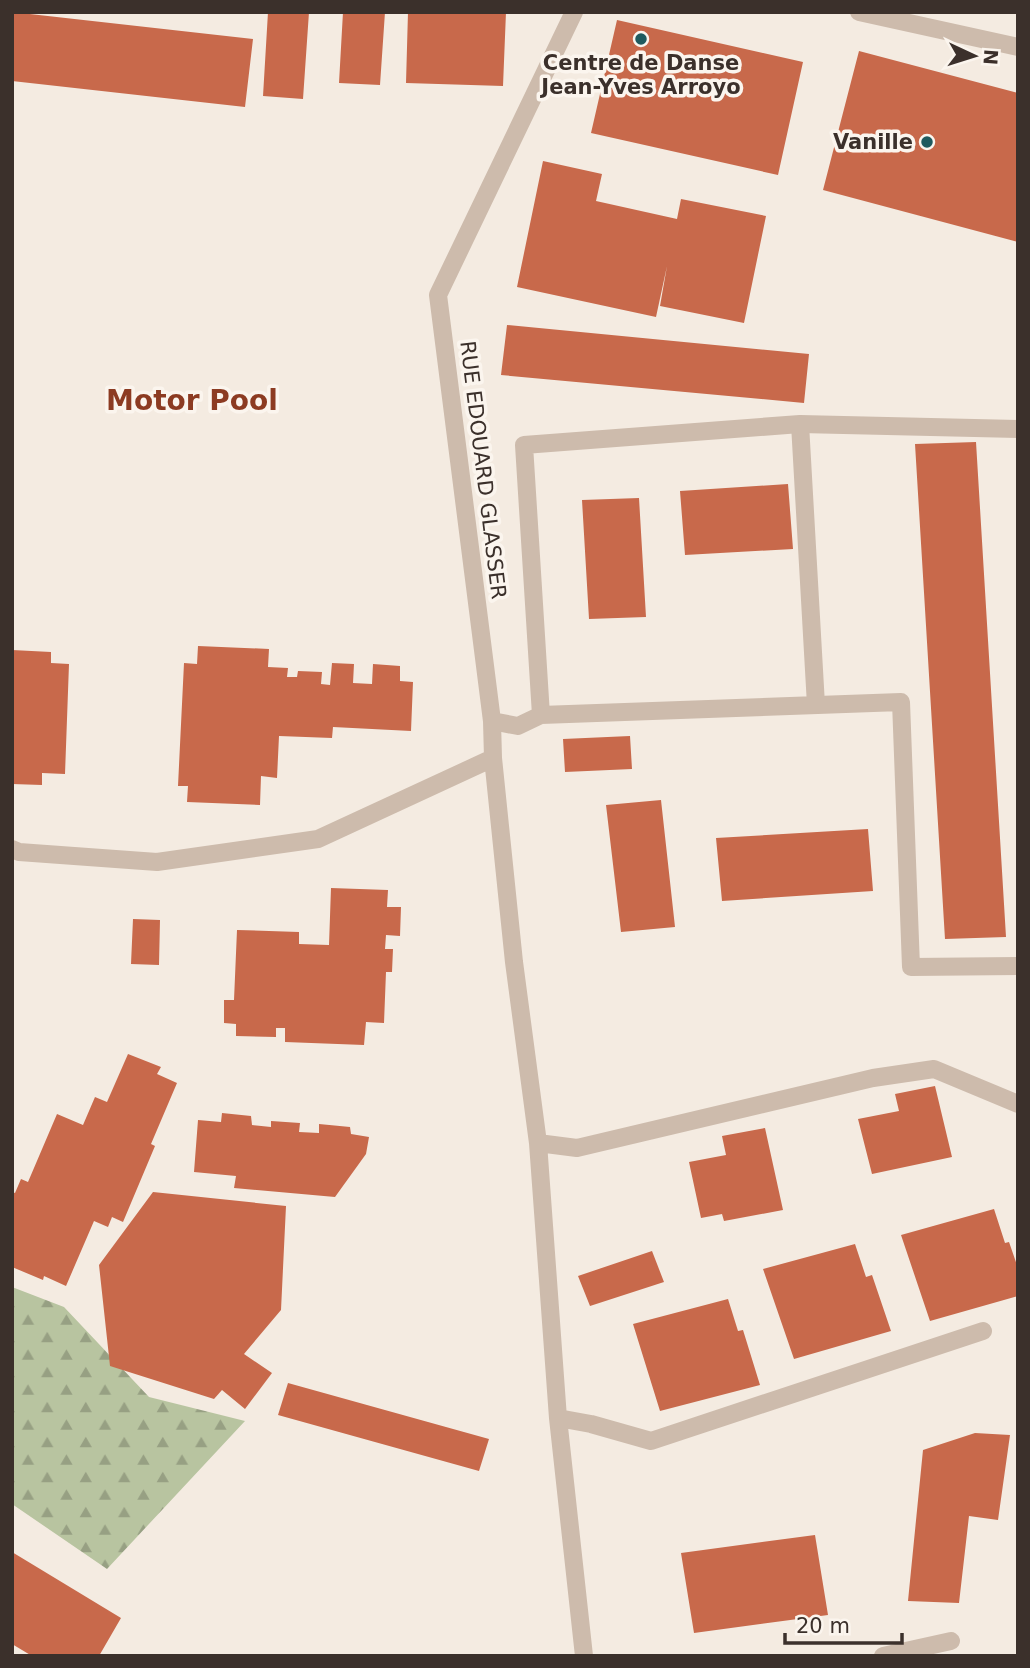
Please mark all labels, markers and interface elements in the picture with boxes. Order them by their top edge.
north arrow [939,21,1009,91]
marker: Centre de Danse Jean-Yves Arroyo [633,31,649,47]
text: N [979,48,1002,66]
place label: Centre de Danse Jean-Yves Arroyo [539,51,741,99]
place label: Vanille [833,130,913,154]
marker: Vanille [919,134,935,150]
street label: RUE EDOUARD GLASSER [455,339,511,601]
district label: Motor Pool [106,384,278,417]
scale bar [785,1602,902,1646]
text: 20 m [796,1614,850,1638]

